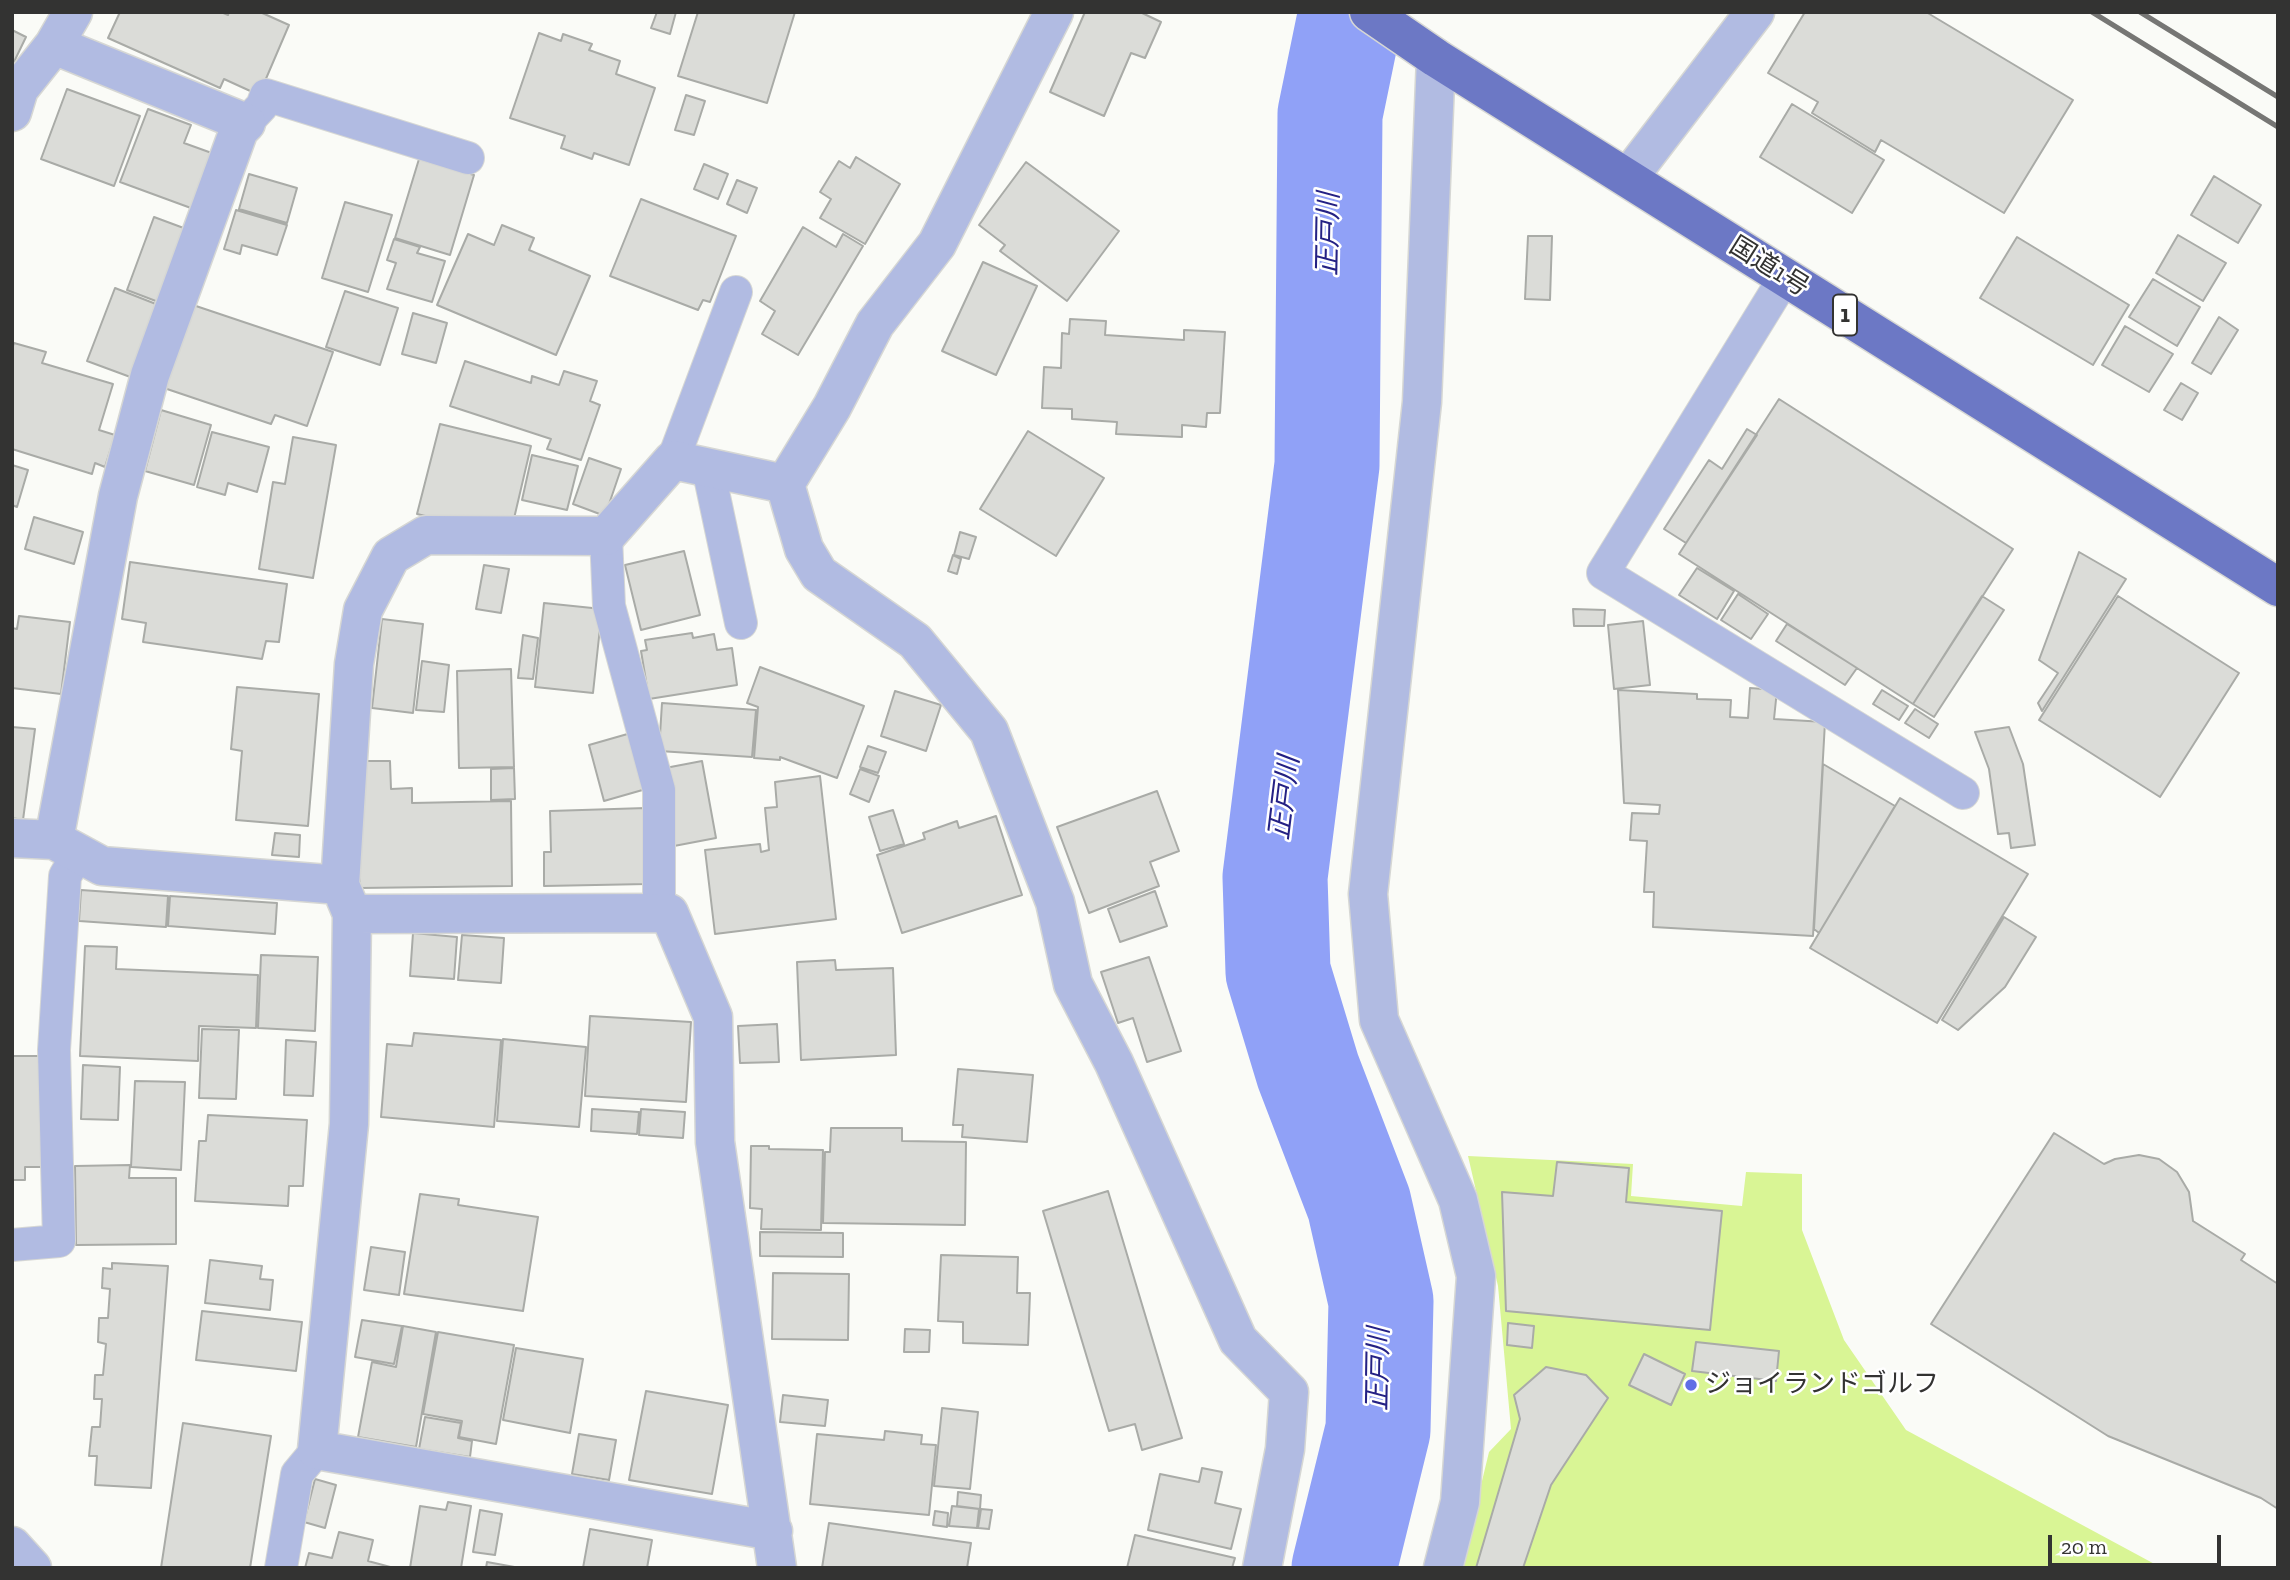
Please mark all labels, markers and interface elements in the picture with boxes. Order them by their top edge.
water label: 正戸川 [1311,192,1347,276]
street label: 国道1号 [1723,230,1815,304]
road number: 1 [1833,294,1857,336]
water label: 正戸川 [1263,754,1307,842]
water label: 正戸川 [1361,1327,1397,1411]
place label: ジョイランドゴルフ [1705,1369,1939,1401]
marker: ジョイランドゴルフ [1683,1377,1699,1393]
scale bar [2052,1520,2225,1564]
text: 20 m [2061,1534,2107,1559]

